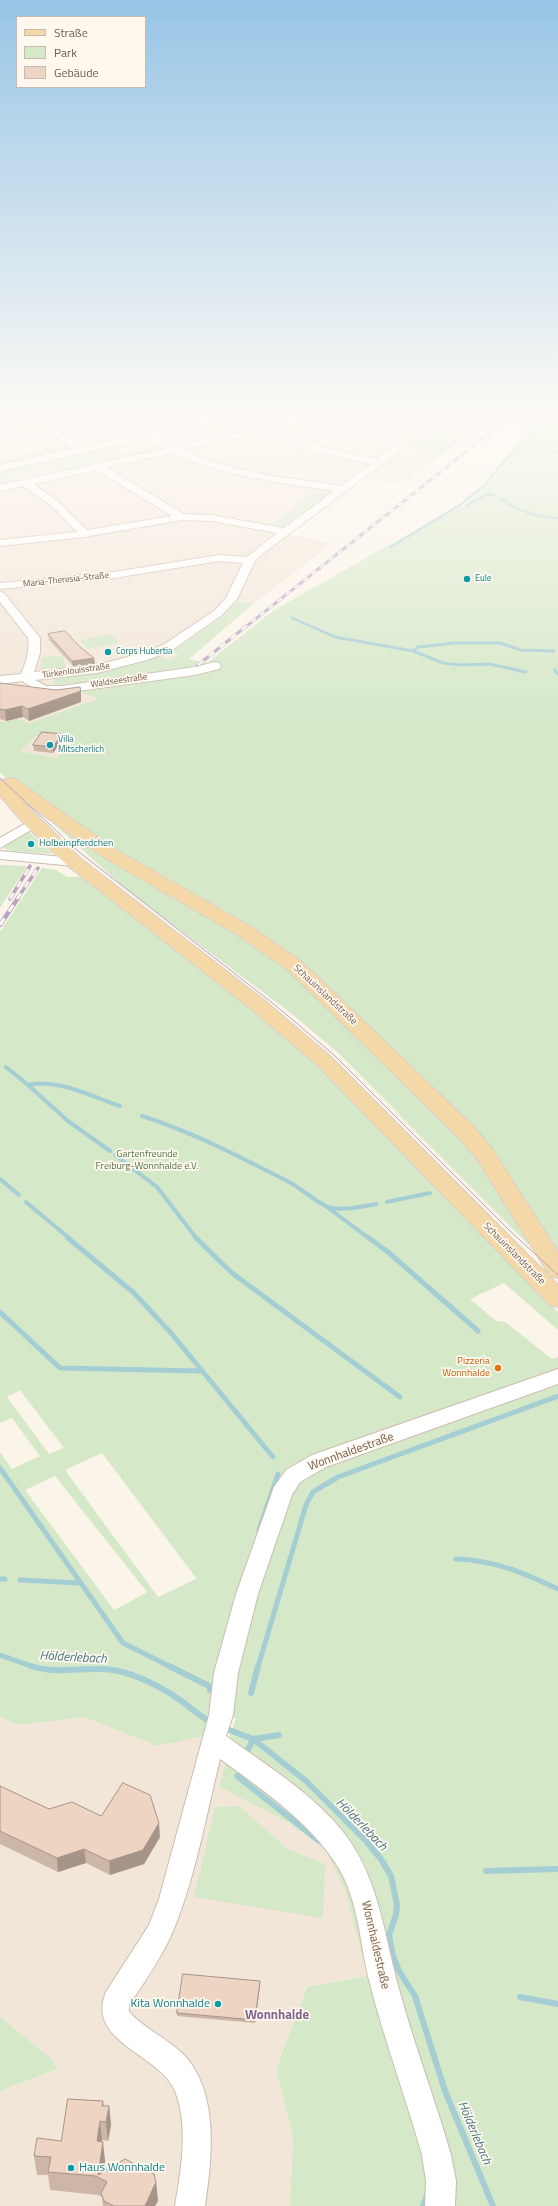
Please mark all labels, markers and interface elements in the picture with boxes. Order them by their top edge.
legend [16,16,146,88]
text: Straße [54,23,88,42]
text: Park [54,43,77,62]
text: Gebäude [54,63,99,82]
street label: Maria-Theresia-Straße [22,570,110,590]
marker: Eule [462,574,472,584]
place label: Eule [475,574,491,584]
marker: Corps Hubertia [103,647,113,657]
place label: Corps Hubertia [116,647,172,657]
street label: Türkenlouisstraße [42,661,110,681]
street label: Waldseestraße [90,672,148,690]
place label: Villa Mitscherlich [58,735,104,756]
marker: Villa Mitscherlich [45,740,55,750]
place label: Holbeinpferdchen [39,838,113,850]
marker: Holbeinpferdchen [26,839,36,849]
street label: Schauinslandstraße [291,962,359,1028]
park label: Gartenfreunde Freiburg-Wonnhalde e.V. [96,1149,198,1172]
street label: Schauinslandstraße [480,1220,548,1288]
place label: Pizzeria Wonnhalde [442,1356,490,1380]
marker: Pizzeria Wonnhalde [493,1363,503,1373]
street label: Wonnhaldestraße [306,1430,396,1474]
water label: Hölderlebach [39,1648,107,1668]
water label: Hölderlebach [332,1795,390,1855]
street label: Wonnhaldestraße [358,1899,392,1991]
place label: Kita Wonnhalde [130,1997,210,2011]
marker: Kita Wonnhalde [213,1999,223,2009]
district label: Wonnhalde [245,2008,309,2024]
water label: Hölderlebach [454,2099,494,2167]
place label: Haus Wonnhalde [79,2161,165,2175]
marker: Haus Wonnhalde [66,2163,76,2173]

